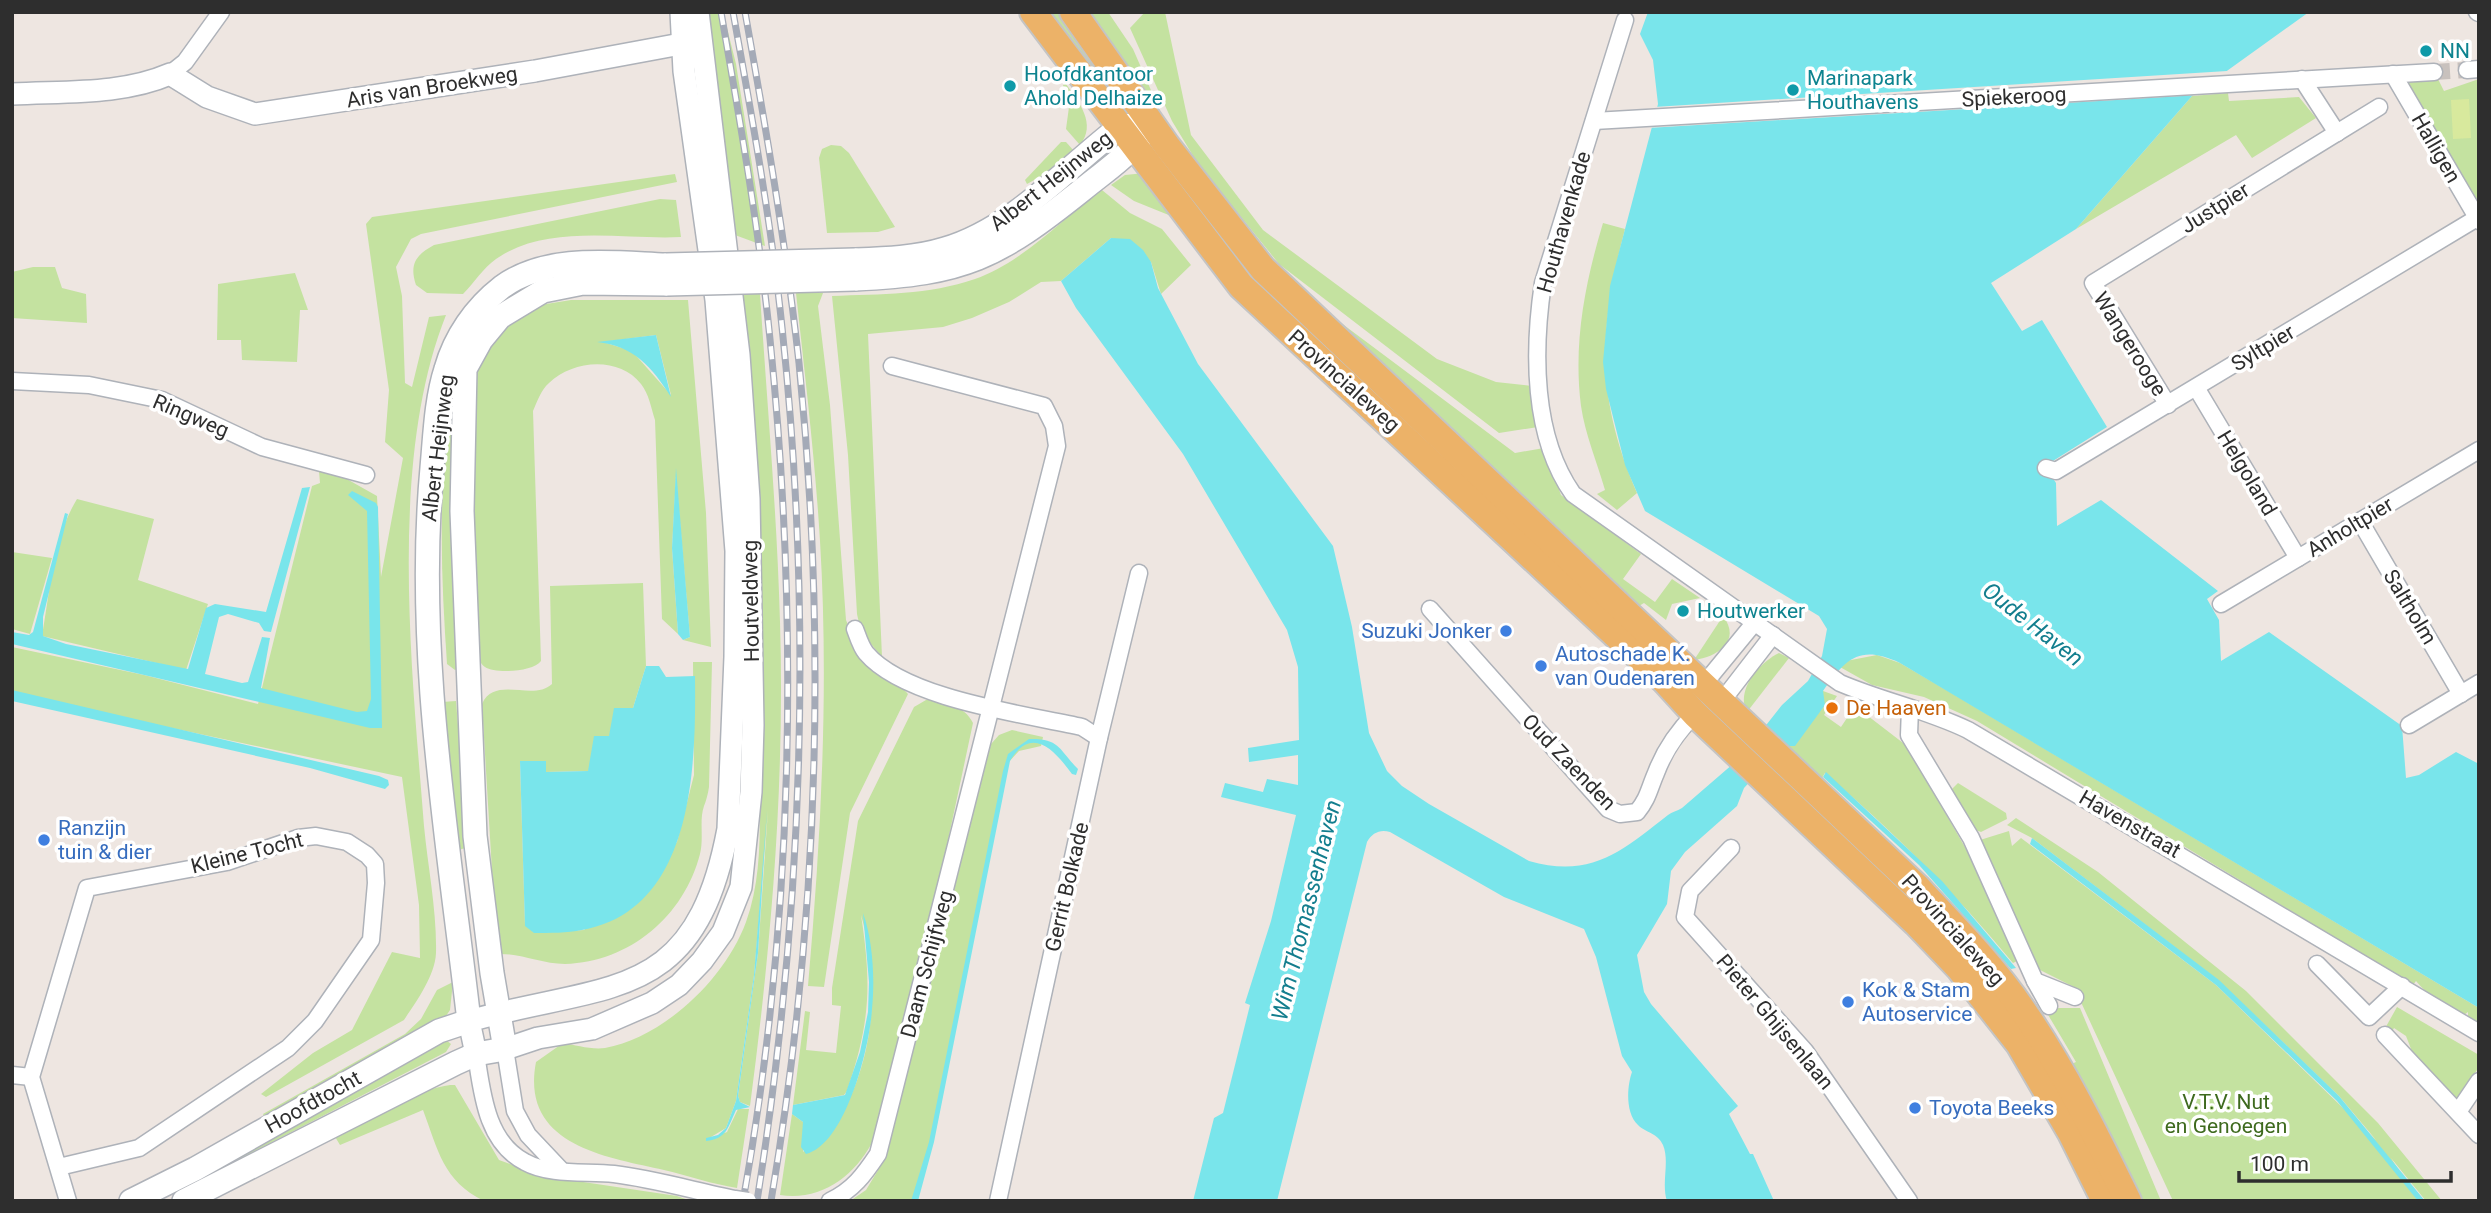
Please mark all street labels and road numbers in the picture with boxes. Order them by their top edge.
street label: Aris van Broekweg [345,62,519,112]
street label: Spiekeroog [1961,82,2067,112]
street label: Halligen [2407,109,2465,187]
street label: Albert Heijnweg [985,126,1117,236]
street label: Houthavenkade [1532,148,1596,296]
street label: Justpier [2176,178,2254,238]
street label: Wangerooge [2089,288,2171,400]
street label: Syltpier [2227,320,2299,376]
street label: Provincialeweg [1283,325,1405,437]
street label: Albert Heijnweg [417,373,459,523]
street label: Ringweg [149,389,233,443]
street label: Helgoland [2212,426,2282,520]
street label: Anholtpier [2303,492,2397,562]
street label: Houtveldweg [738,540,764,662]
street label: Saltholm [2378,565,2442,649]
street label: Oud Zaenden [1517,709,1621,815]
street label: Havenstraat [2075,785,2185,863]
street label: Gerrit Bolkade [1040,820,1094,954]
street label: Kleine Tocht [188,827,306,879]
street label: Provincialeweg [1897,869,2009,991]
street label: Daam Schijfweg [896,888,958,1040]
street label: Pieter Ghijsenlaan [1712,950,1838,1094]
street label: Hoofdtocht [261,1066,365,1138]

